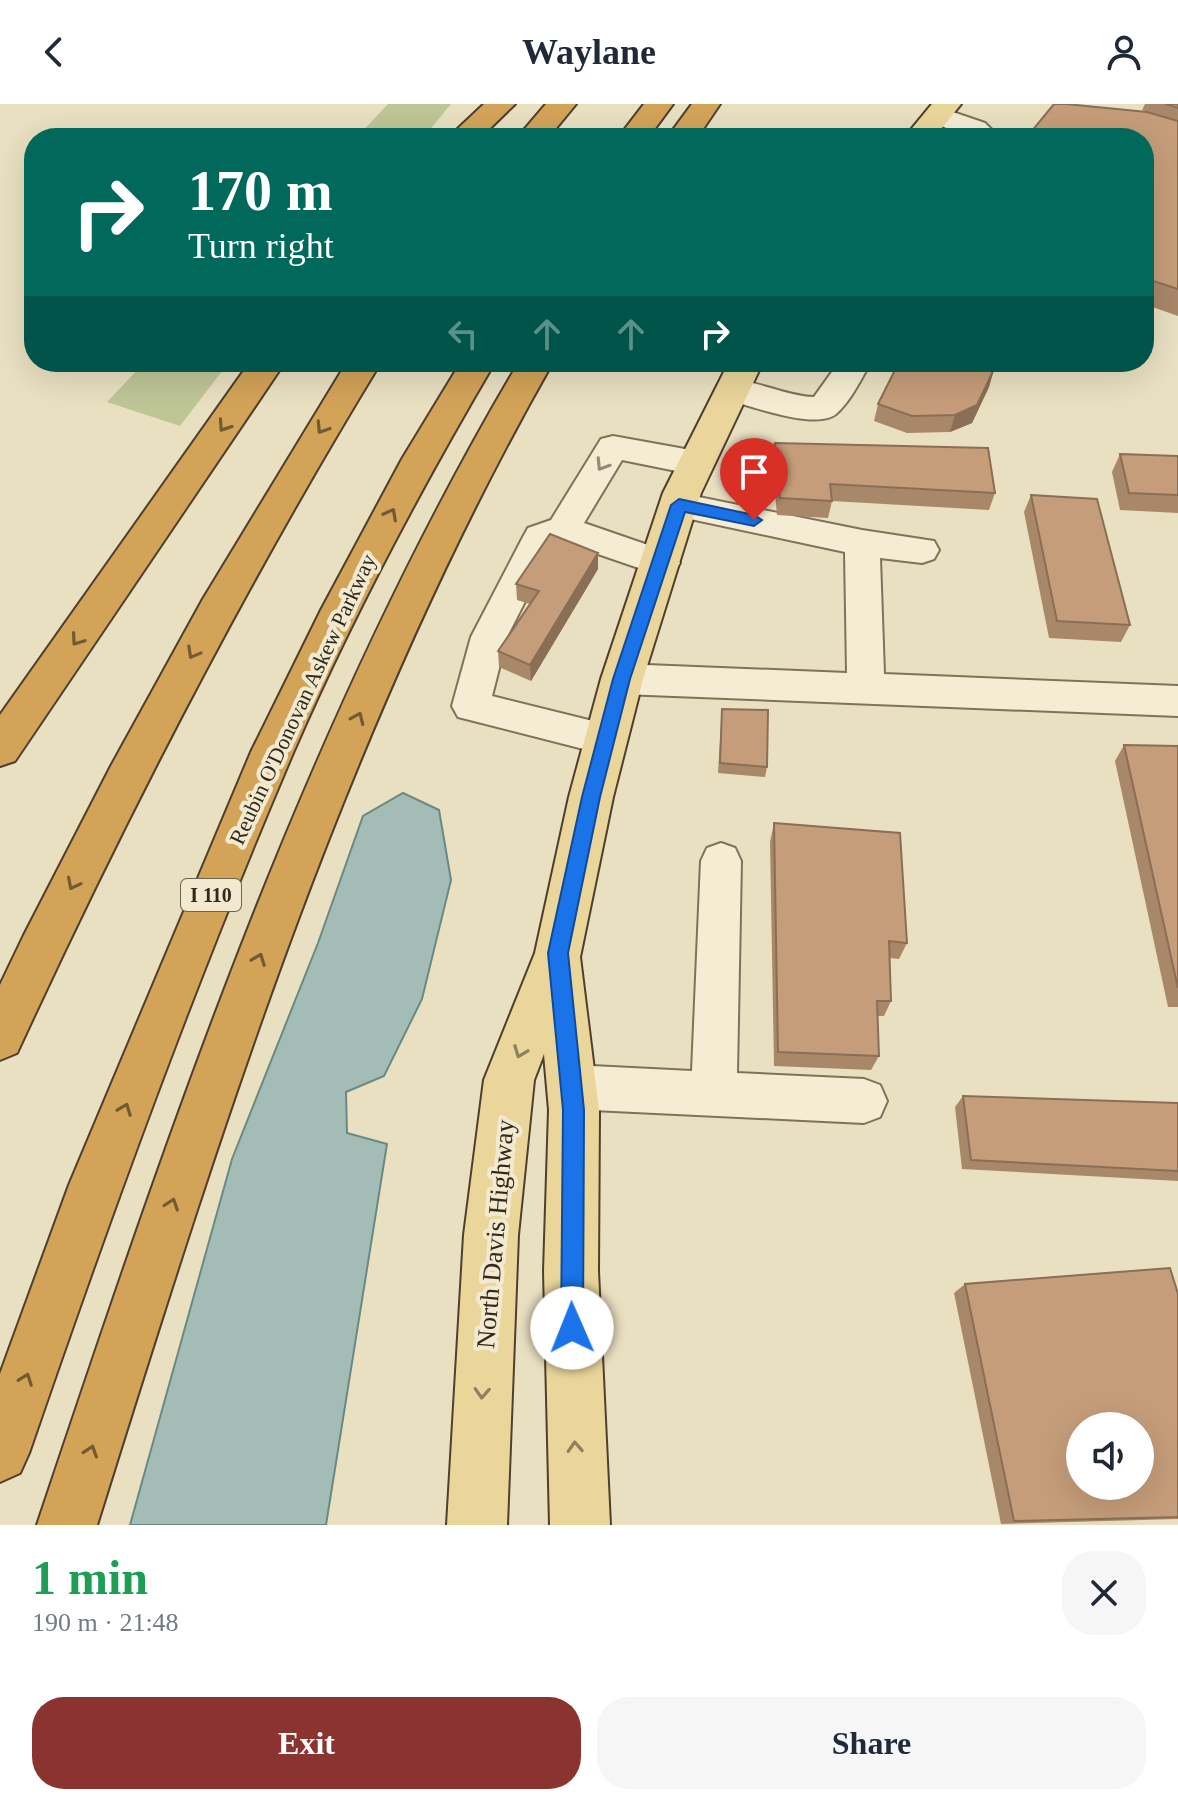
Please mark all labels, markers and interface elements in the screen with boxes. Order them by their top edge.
icon: back [32,30,76,74]
icon: person [1102,30,1146,74]
text: Waylane [522,32,656,72]
icon: right [56,160,160,264]
text: 170 m [188,160,333,222]
text: Turn right [188,226,334,266]
icon: left [441,312,485,356]
icon: ahead [525,312,569,356]
icon: ahead [609,312,653,356]
icon: right [693,312,737,356]
one-way arrow [219,418,234,432]
one-way arrow [317,419,332,434]
pin [720,438,788,520]
icon: arrive [732,450,776,494]
one-way arrow [596,456,612,471]
one-way arrow [382,508,397,523]
street label: Reubin O'Donovan Askew Parkway [224,550,381,848]
one-way arrow [72,632,87,646]
one-way arrow [187,644,203,659]
one-way arrow [349,712,365,727]
one-way arrow [67,875,83,890]
road number: I 110 [181,879,241,911]
one-way arrow [250,953,266,967]
one-way arrow [513,1044,530,1058]
one-way arrow [115,1103,132,1117]
street label: North Davis Highway [471,1118,520,1350]
one-way arrow [162,1197,178,1211]
position arrow [530,1286,614,1370]
one-way arrow [16,1373,32,1387]
one-way arrow [474,1387,491,1400]
map controls [1066,1412,1154,1500]
button: sound [1066,1412,1154,1500]
one-way arrow [567,1440,584,1453]
one-way arrow [82,1444,98,1458]
text: 1 min [32,1551,148,1604]
button: close [1062,1551,1146,1635]
text: 190 m · 21:48 [32,1608,179,1637]
button: Exit [32,1697,581,1789]
button: Share [597,1697,1146,1789]

